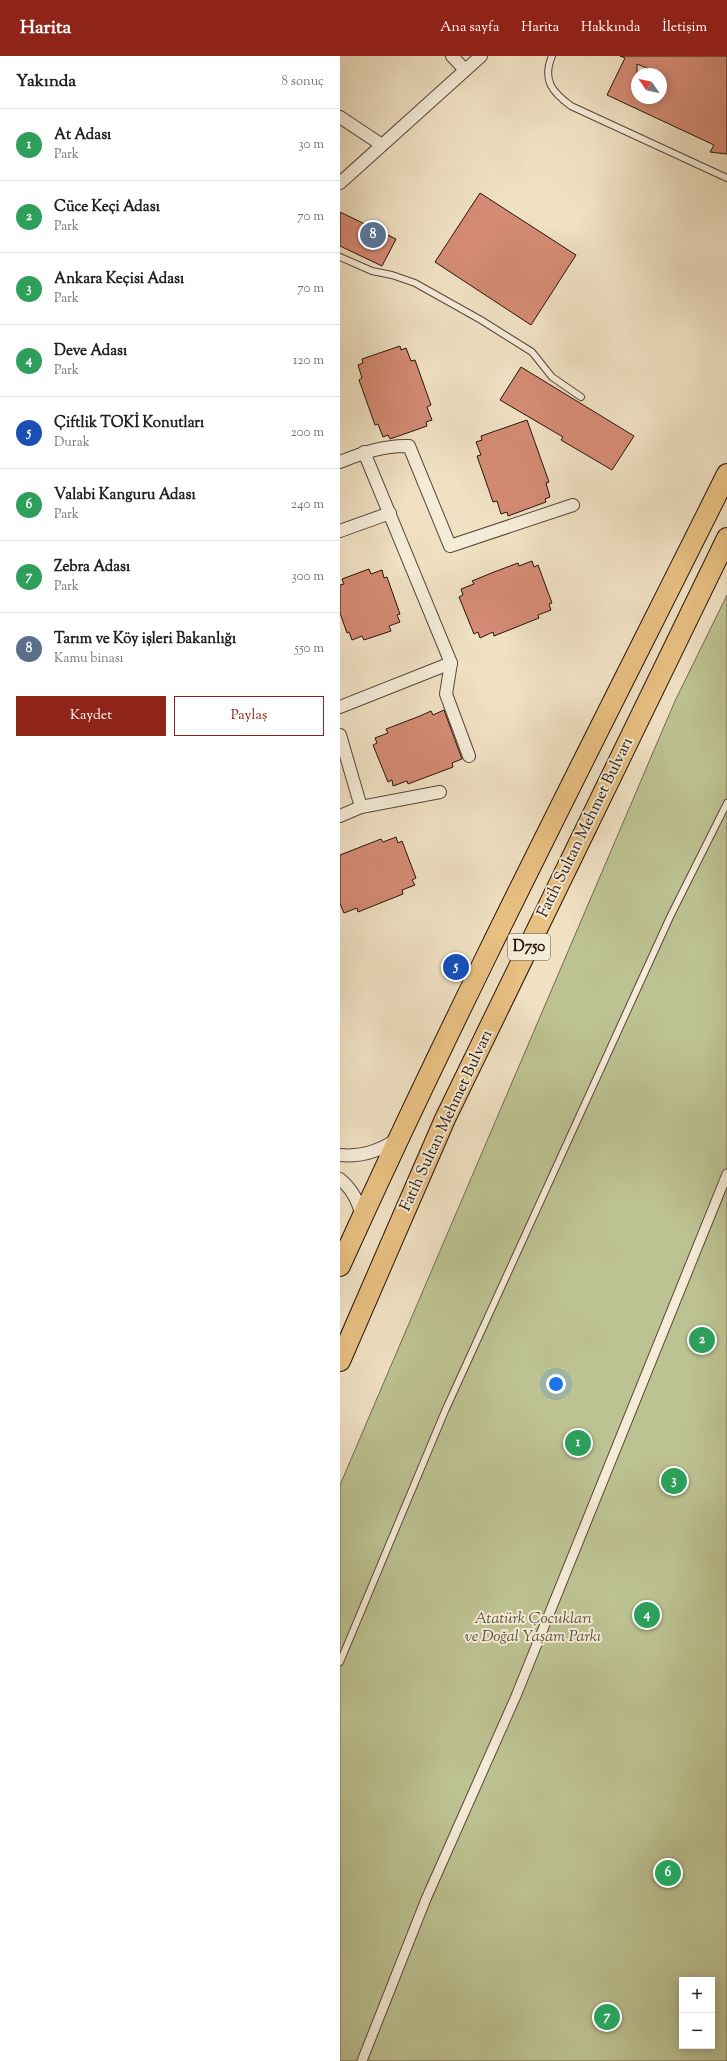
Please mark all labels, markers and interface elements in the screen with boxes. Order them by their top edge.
text: Harita [20,15,71,42]
text: Ana sayfa [440,18,499,38]
text: Harita [521,18,559,38]
text: Hakkında [581,18,640,38]
text: İletişim [662,18,707,38]
north arrow [631,68,667,104]
text: Yakında [16,70,76,94]
text: 8 sonuç [282,73,324,91]
text: At Adası [54,125,111,146]
text: 1 [27,136,31,154]
text: 30 m [298,136,324,154]
text: Park [54,146,79,164]
text: Cüce Keçi Adası [54,197,160,218]
text: 2 [26,208,32,226]
text: 70 m [297,208,324,226]
text: Park [54,218,79,236]
pin: 8 [360,220,386,250]
text: Ankara Keçisi Adası [54,269,184,290]
text: 3 [26,280,32,298]
text: 70 m [297,280,324,298]
text: Park [54,290,79,308]
text: Deve Adası [54,341,127,362]
text: 4 [26,352,32,370]
text: 120 m [293,352,324,370]
text: Park [54,362,79,380]
text: Çiftlik TOKİ Konutları [54,413,204,434]
text: 5 [27,424,31,442]
text: 200 m [291,424,324,442]
text: Durak [54,434,90,452]
text: Valabi Kanguru Adası [54,485,196,506]
text: 6 [26,496,32,514]
text: 240 m [291,496,324,514]
text: Park [54,506,79,524]
text: Zebra Adası [54,557,130,578]
text: 7 [26,568,32,586]
text: 300 m [292,568,324,586]
text: Park [54,578,79,596]
text: Tarım ve Köy işleri Bakanlığı [54,629,236,650]
text: 8 [26,640,32,658]
text: 550 m [295,640,324,658]
text: Kamu binası [54,650,124,668]
button: Kaydet [16,696,166,736]
button: Paylaş [174,696,324,736]
street label: Fatih Sultan Mehmet Bulvarı [532,734,640,922]
road number: D750 [508,934,550,960]
pin: 5 [443,952,469,982]
street label: Fatih Sultan Mehmet Bulvarı [395,1026,499,1215]
pin: 2 [689,1325,715,1355]
your location [546,1374,566,1394]
pin: 1 [565,1428,591,1458]
pin: 3 [661,1466,687,1496]
pin: 4 [634,1600,660,1630]
park label: Atatürk Çocukları ve Doğal Yaşam Parkı [465,1608,601,1649]
pin: 6 [655,1858,681,1888]
map controls [679,1977,715,2049]
button: + [679,1977,715,2013]
pin: 7 [594,2002,620,2032]
button: − [679,2013,715,2049]

